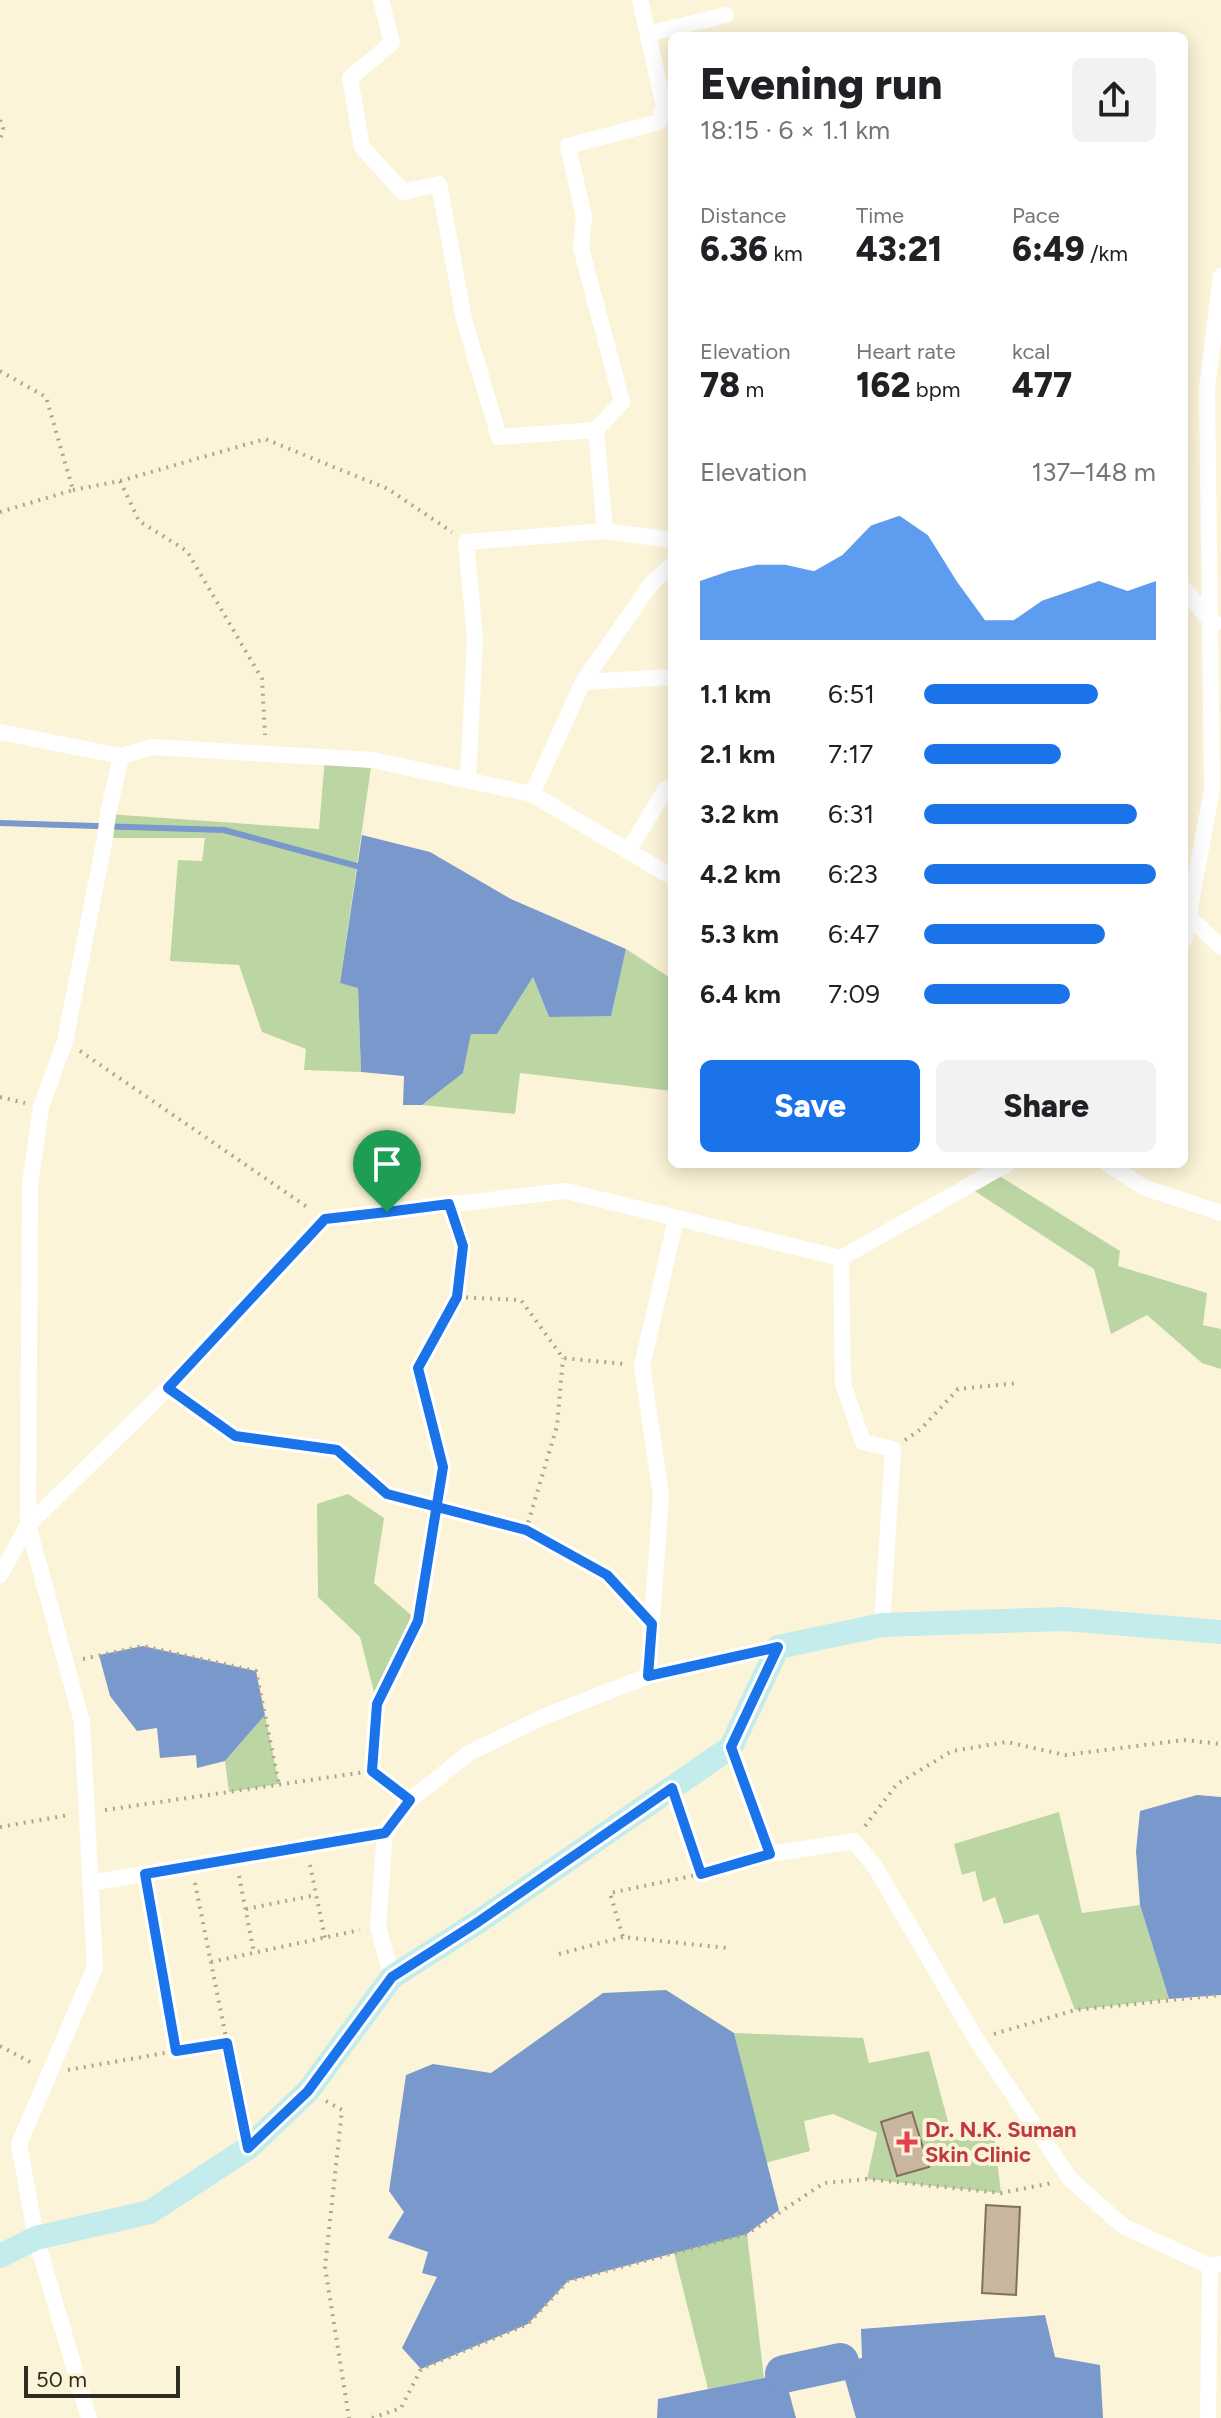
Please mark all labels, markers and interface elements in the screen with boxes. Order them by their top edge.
text: Evening run [700,57,942,110]
button: share [1072,58,1156,142]
text: 18:15 · 6 × 1.1 km [700,114,890,146]
text: Distance [700,202,786,229]
text: Time [856,202,904,229]
text: Pace [1012,202,1060,229]
text: 6.36 [700,229,768,270]
text: 43:21 [856,229,942,270]
text: 6:49 [1012,229,1085,270]
text: km [768,240,803,267]
text: /km [1085,240,1128,267]
text: Elevation [700,338,790,365]
text: Heart rate [856,338,956,365]
text: kcal [1012,338,1050,365]
text: 78 [700,365,740,406]
text: 162 [856,365,910,406]
text: 477 [1012,365,1072,406]
text: m [740,376,764,403]
text: bpm [910,376,960,403]
text: Elevation [700,456,807,488]
text: 137–148 m [1031,456,1156,488]
text: 1.1 km [700,678,771,710]
text: 6:51 [828,678,875,710]
text: 2.1 km [700,738,775,770]
text: 7:17 [828,738,873,770]
text: 3.2 km [700,798,779,830]
text: 6:31 [828,798,874,830]
text: 4.2 km [700,858,781,890]
text: 6:23 [828,858,878,890]
text: 5.3 km [700,918,779,950]
text: 6:47 [828,918,879,950]
text: 6.4 km [700,978,781,1010]
text: 7:09 [828,978,880,1010]
button: Save [700,1060,920,1152]
button: Share [936,1060,1156,1152]
pin [353,1130,421,1212]
icon: arrive [365,1142,409,1186]
place label: Dr. N.K. Suman Skin Clinic [925,2116,1077,2168]
marker: Dr. N.K. Suman Skin Clinic [896,2131,918,2153]
scale bar [24,2362,180,2398]
text: 50 m [36,2366,87,2393]

